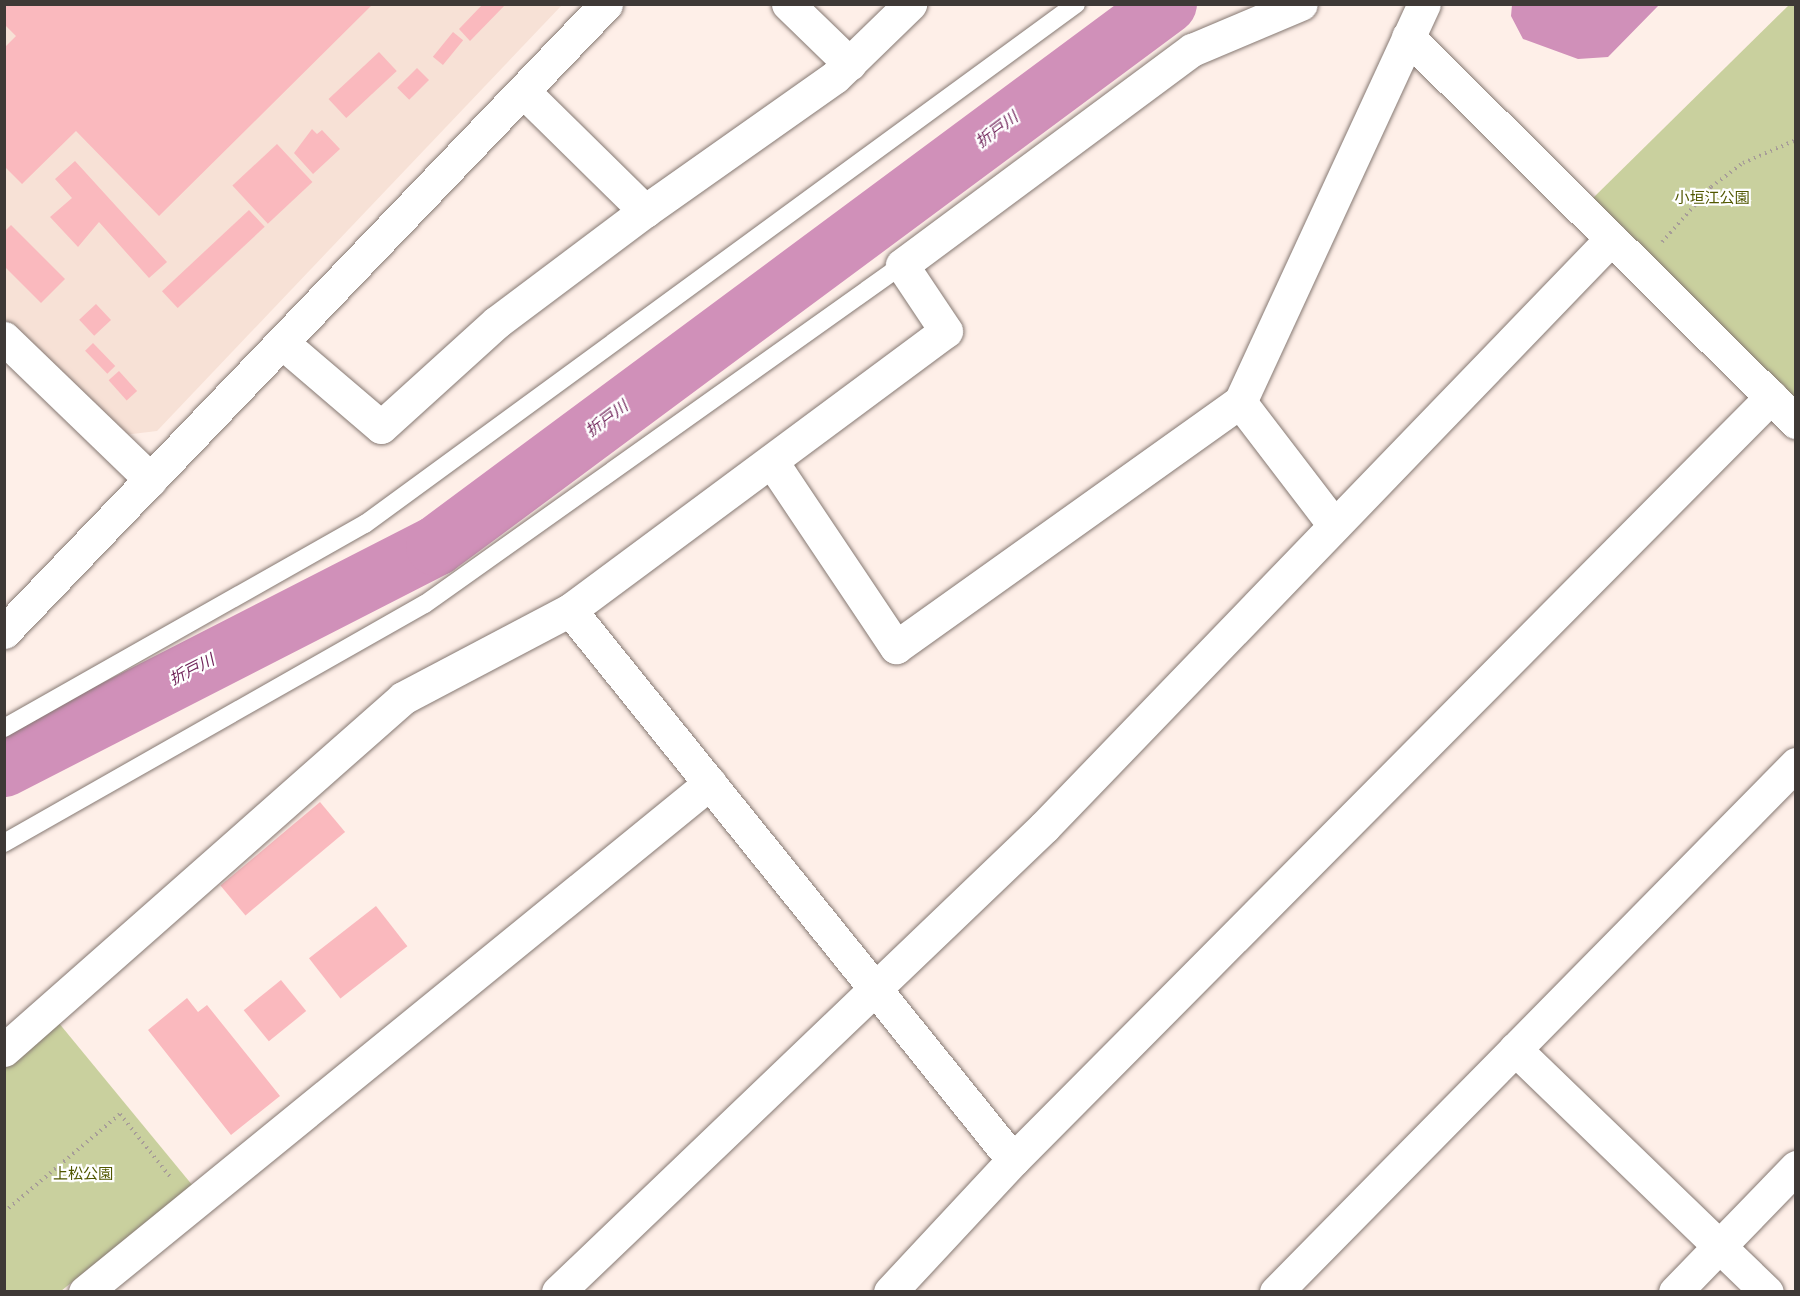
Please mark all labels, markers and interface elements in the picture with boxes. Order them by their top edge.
water label: 折戸川 [972,108,1022,152]
park label: 小垣江公園 [1675,190,1749,208]
water label: 折戸川 [582,397,632,441]
water label: 折戸川 [166,651,218,689]
park label: 上松公園 [53,1166,113,1184]

